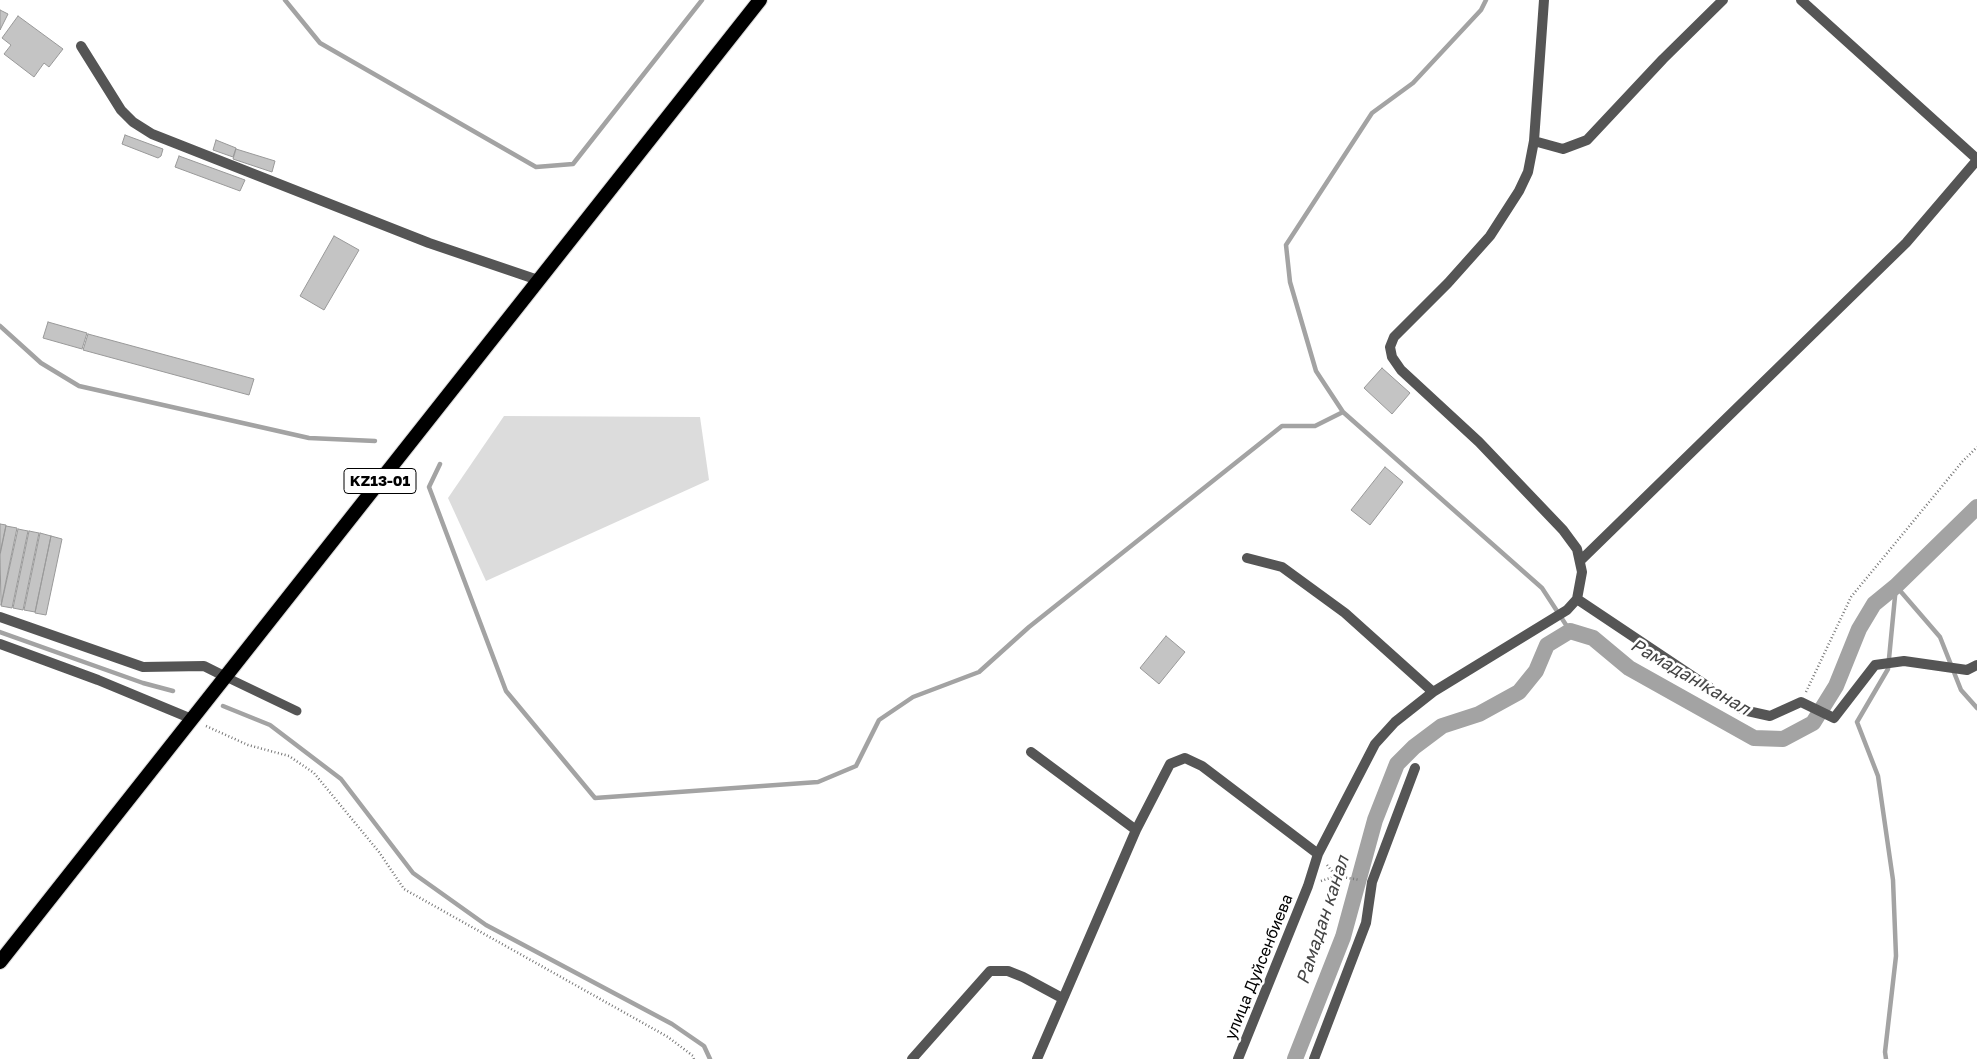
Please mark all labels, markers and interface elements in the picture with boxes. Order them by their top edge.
road number: KZ13-01 [344,468,416,494]
water label: Рамадан канал [1627,634,1753,720]
water label: Рамадан канал [1292,853,1354,987]
street label: улица Дуйсенбиева [1221,891,1297,1043]

